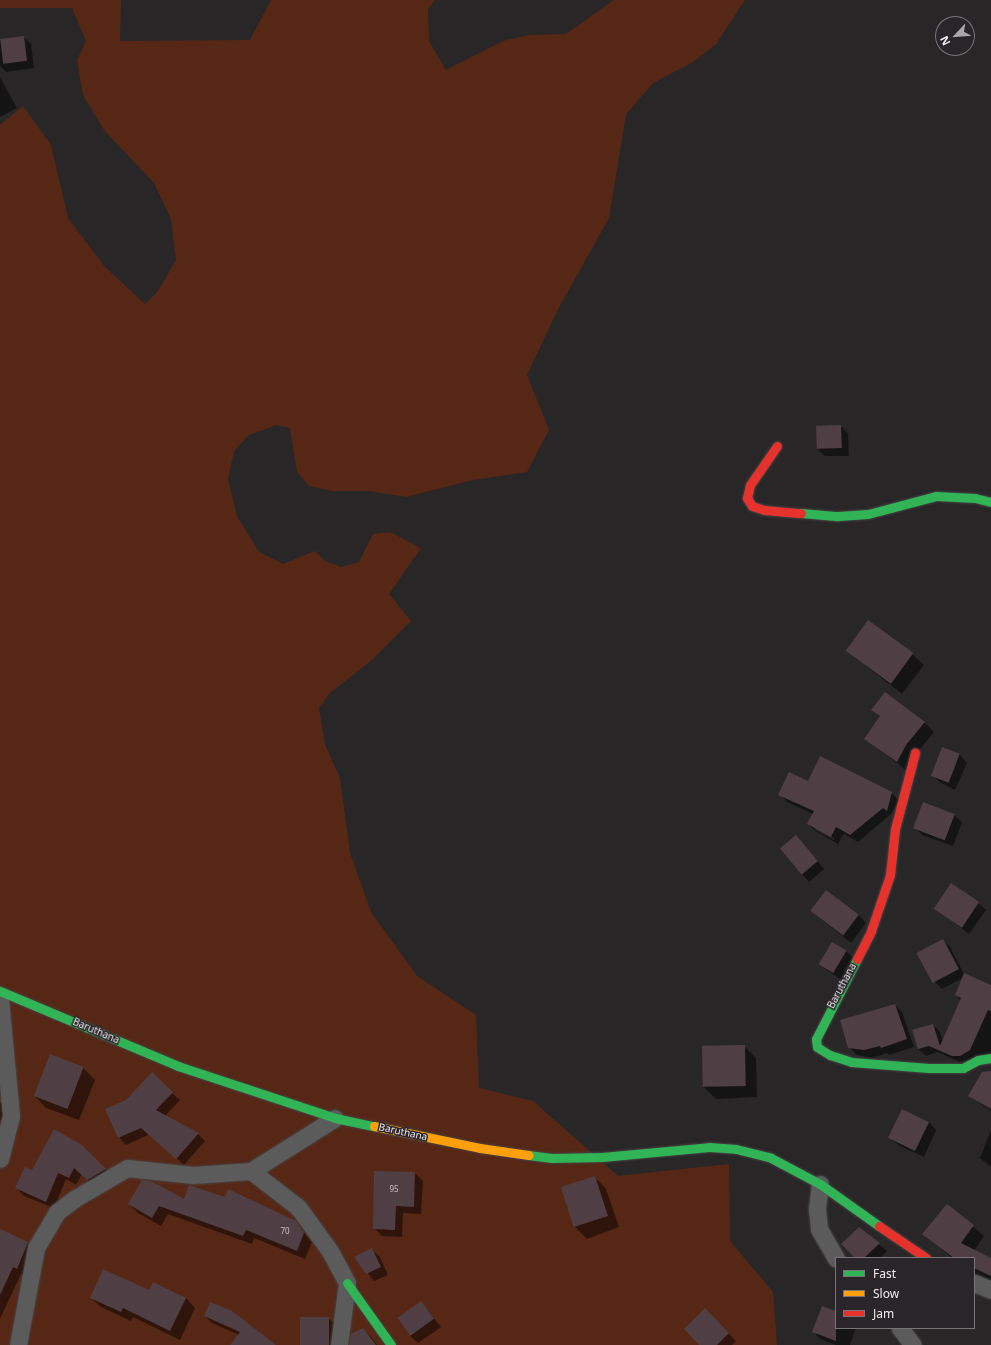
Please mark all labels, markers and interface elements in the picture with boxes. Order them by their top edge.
north arrow [935,16,975,56]
text: N [936,34,953,48]
street label: Baruthana [825,961,859,1011]
street label: Baruthana [71,1016,121,1046]
street label: Baruthana [377,1121,429,1143]
house number: 95 [389,1184,399,1194]
house number: 70 [280,1226,290,1236]
legend [835,1257,975,1329]
text: Fast [873,1265,896,1282]
text: Slow [873,1285,899,1302]
text: Jam [873,1305,894,1322]

